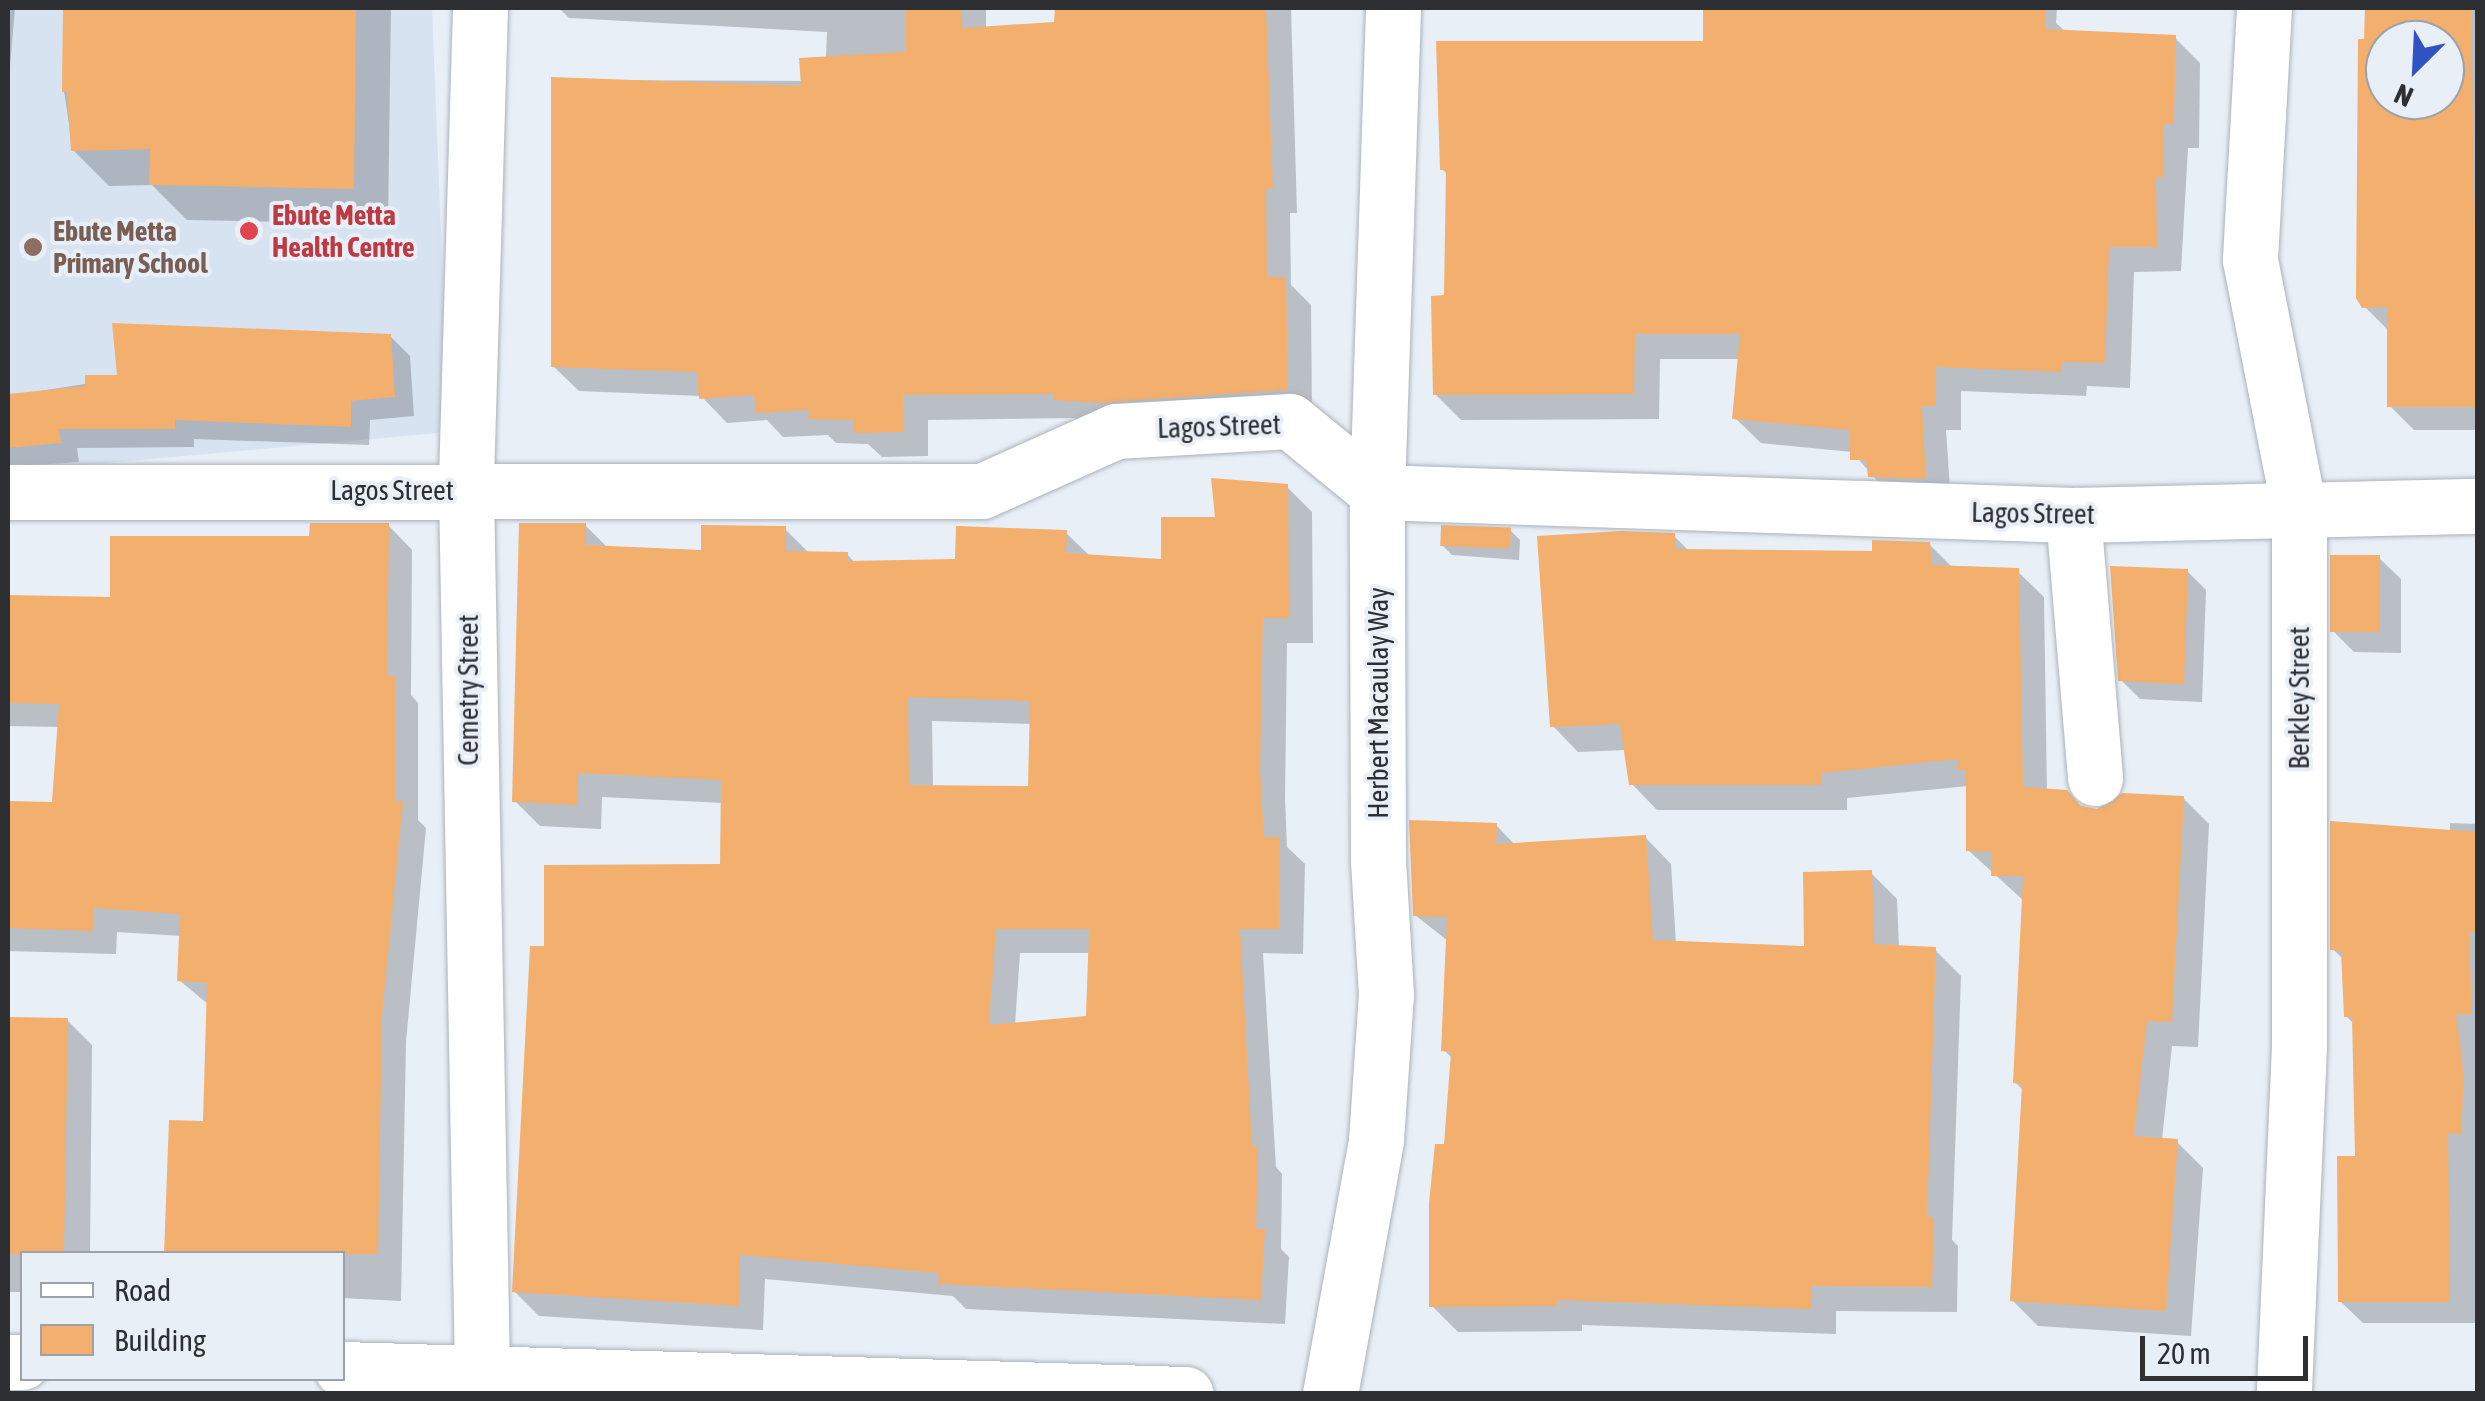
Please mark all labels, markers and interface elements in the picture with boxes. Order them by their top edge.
north arrow [2365,20,2465,120]
text: N [2390,78,2418,114]
place label: Ebute Metta Health Centre [272,198,415,264]
place label: Ebute Metta Primary School [53,214,208,280]
marker: Ebute Metta Health Centre [236,218,262,244]
marker: Ebute Metta Primary School [22,236,44,258]
street label: Lagos Street [1157,407,1281,445]
street label: Lagos Street [330,473,454,507]
street label: Lagos Street [1971,495,2095,531]
street label: Herbert Macaulay Way [1361,587,1395,819]
street label: Cemetry Street [451,614,485,766]
street label: Berkley Street [2282,627,2316,769]
legend [20,1251,345,1381]
text: Road [114,1273,171,1307]
scale bar [2145,1316,2312,1378]
text: Building [114,1323,206,1357]
text: 20 m [2157,1336,2211,1370]

